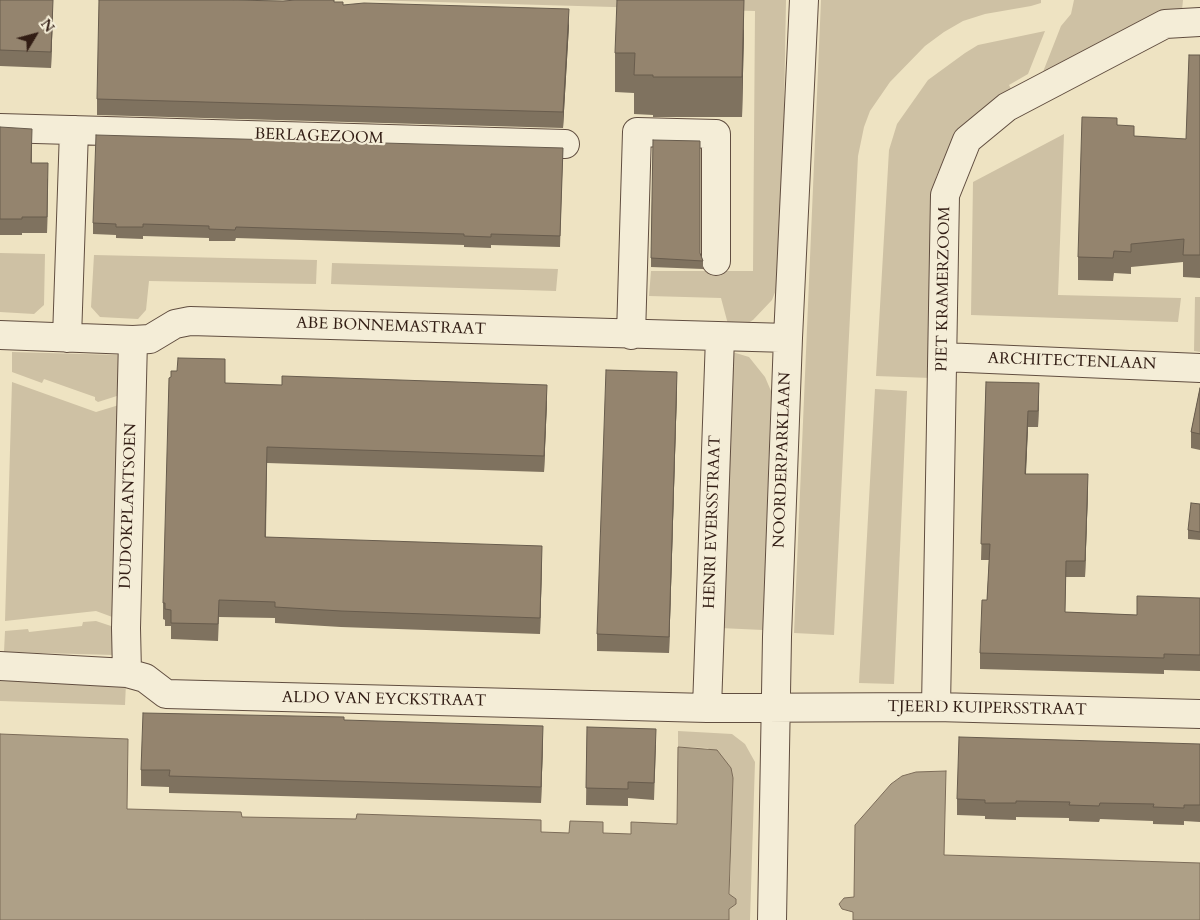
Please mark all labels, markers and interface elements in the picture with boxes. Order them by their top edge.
north arrow [10,10,60,60]
text: N [36,15,59,36]
street label: BERLAGEZOOM [254,125,384,149]
street label: PIET KRAMERZOOM [933,206,955,372]
street label: ABE BONNEMASTRAAT [296,314,486,340]
street label: ARCHITECTENLAAN [987,349,1157,375]
street label: NOORDERPARKLAAN [770,372,796,548]
street label: DUDOKPLANTSOEN [117,423,141,589]
street label: HENRI EVERSSTRAAT [700,435,726,609]
street label: ALDO VAN EYCKSTRAAT [282,689,486,711]
street label: TJEERD KUIPERSSTRAAT [887,698,1087,720]

